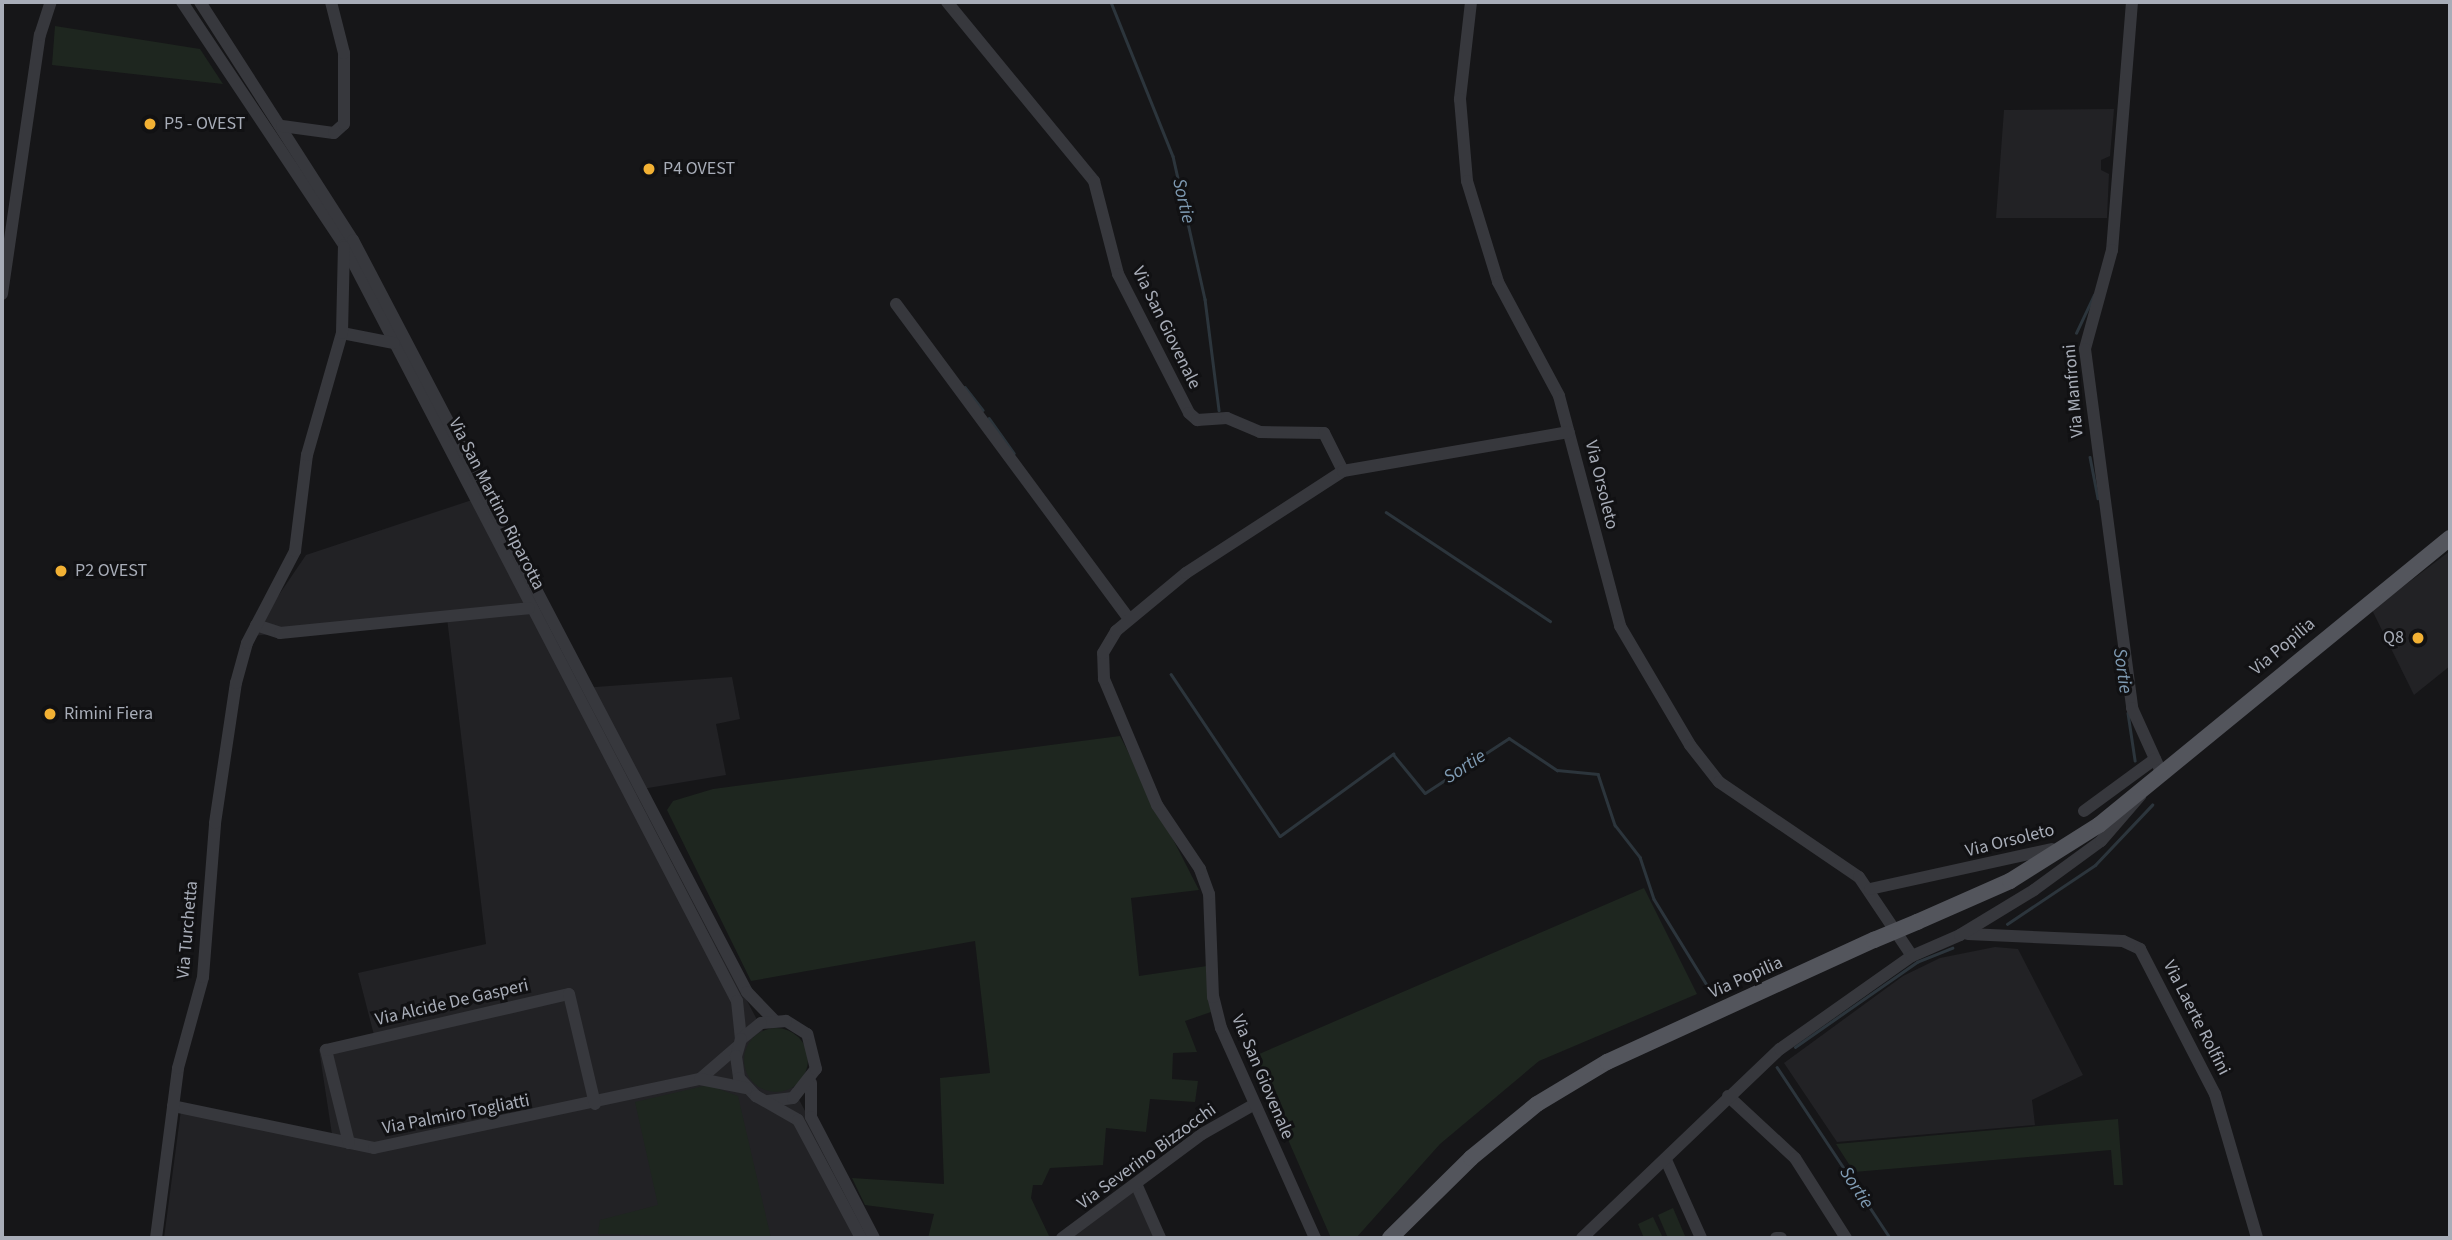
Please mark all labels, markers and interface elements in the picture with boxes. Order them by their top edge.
place label: P5 - OVEST [164,113,245,135]
marker: P5 - OVEST [142,116,158,132]
place label: P4 OVEST [663,158,735,180]
marker: P4 OVEST [641,161,657,177]
water label: Sortie [1167,176,1199,226]
street label: Via San Giovenale [1127,263,1205,393]
street label: Via Manfroni [2059,343,2089,439]
street label: Via San Martino Riparotta [443,414,549,594]
street label: Via Orsoleto [1580,438,1622,532]
place label: P2 OVEST [75,560,147,582]
marker: P2 OVEST [53,563,69,579]
street label: Via Popilia [2246,614,2320,680]
place label: Q8 [2383,627,2404,649]
marker: Q8 [2410,630,2426,646]
water label: Sortie [2108,647,2136,695]
place label: Rimini Fiera [64,703,153,725]
marker: Rimini Fiera [42,706,58,722]
water label: Sortie [1440,745,1490,789]
street label: Via Orsoleto [1963,820,2057,862]
street label: Via Turchetta [173,880,203,980]
street label: Via Popilia [1706,952,1786,1004]
street label: Via Laerte Rolfini [2158,957,2234,1079]
street label: Via Alcide De Gasperi [373,975,531,1031]
street label: Via San Giovenale [1226,1011,1298,1143]
street label: Via Palmiro Togliatti [381,1090,531,1140]
street label: Via Severino Bizzocchi [1073,1099,1221,1215]
water label: Sortie [1834,1163,1878,1213]

